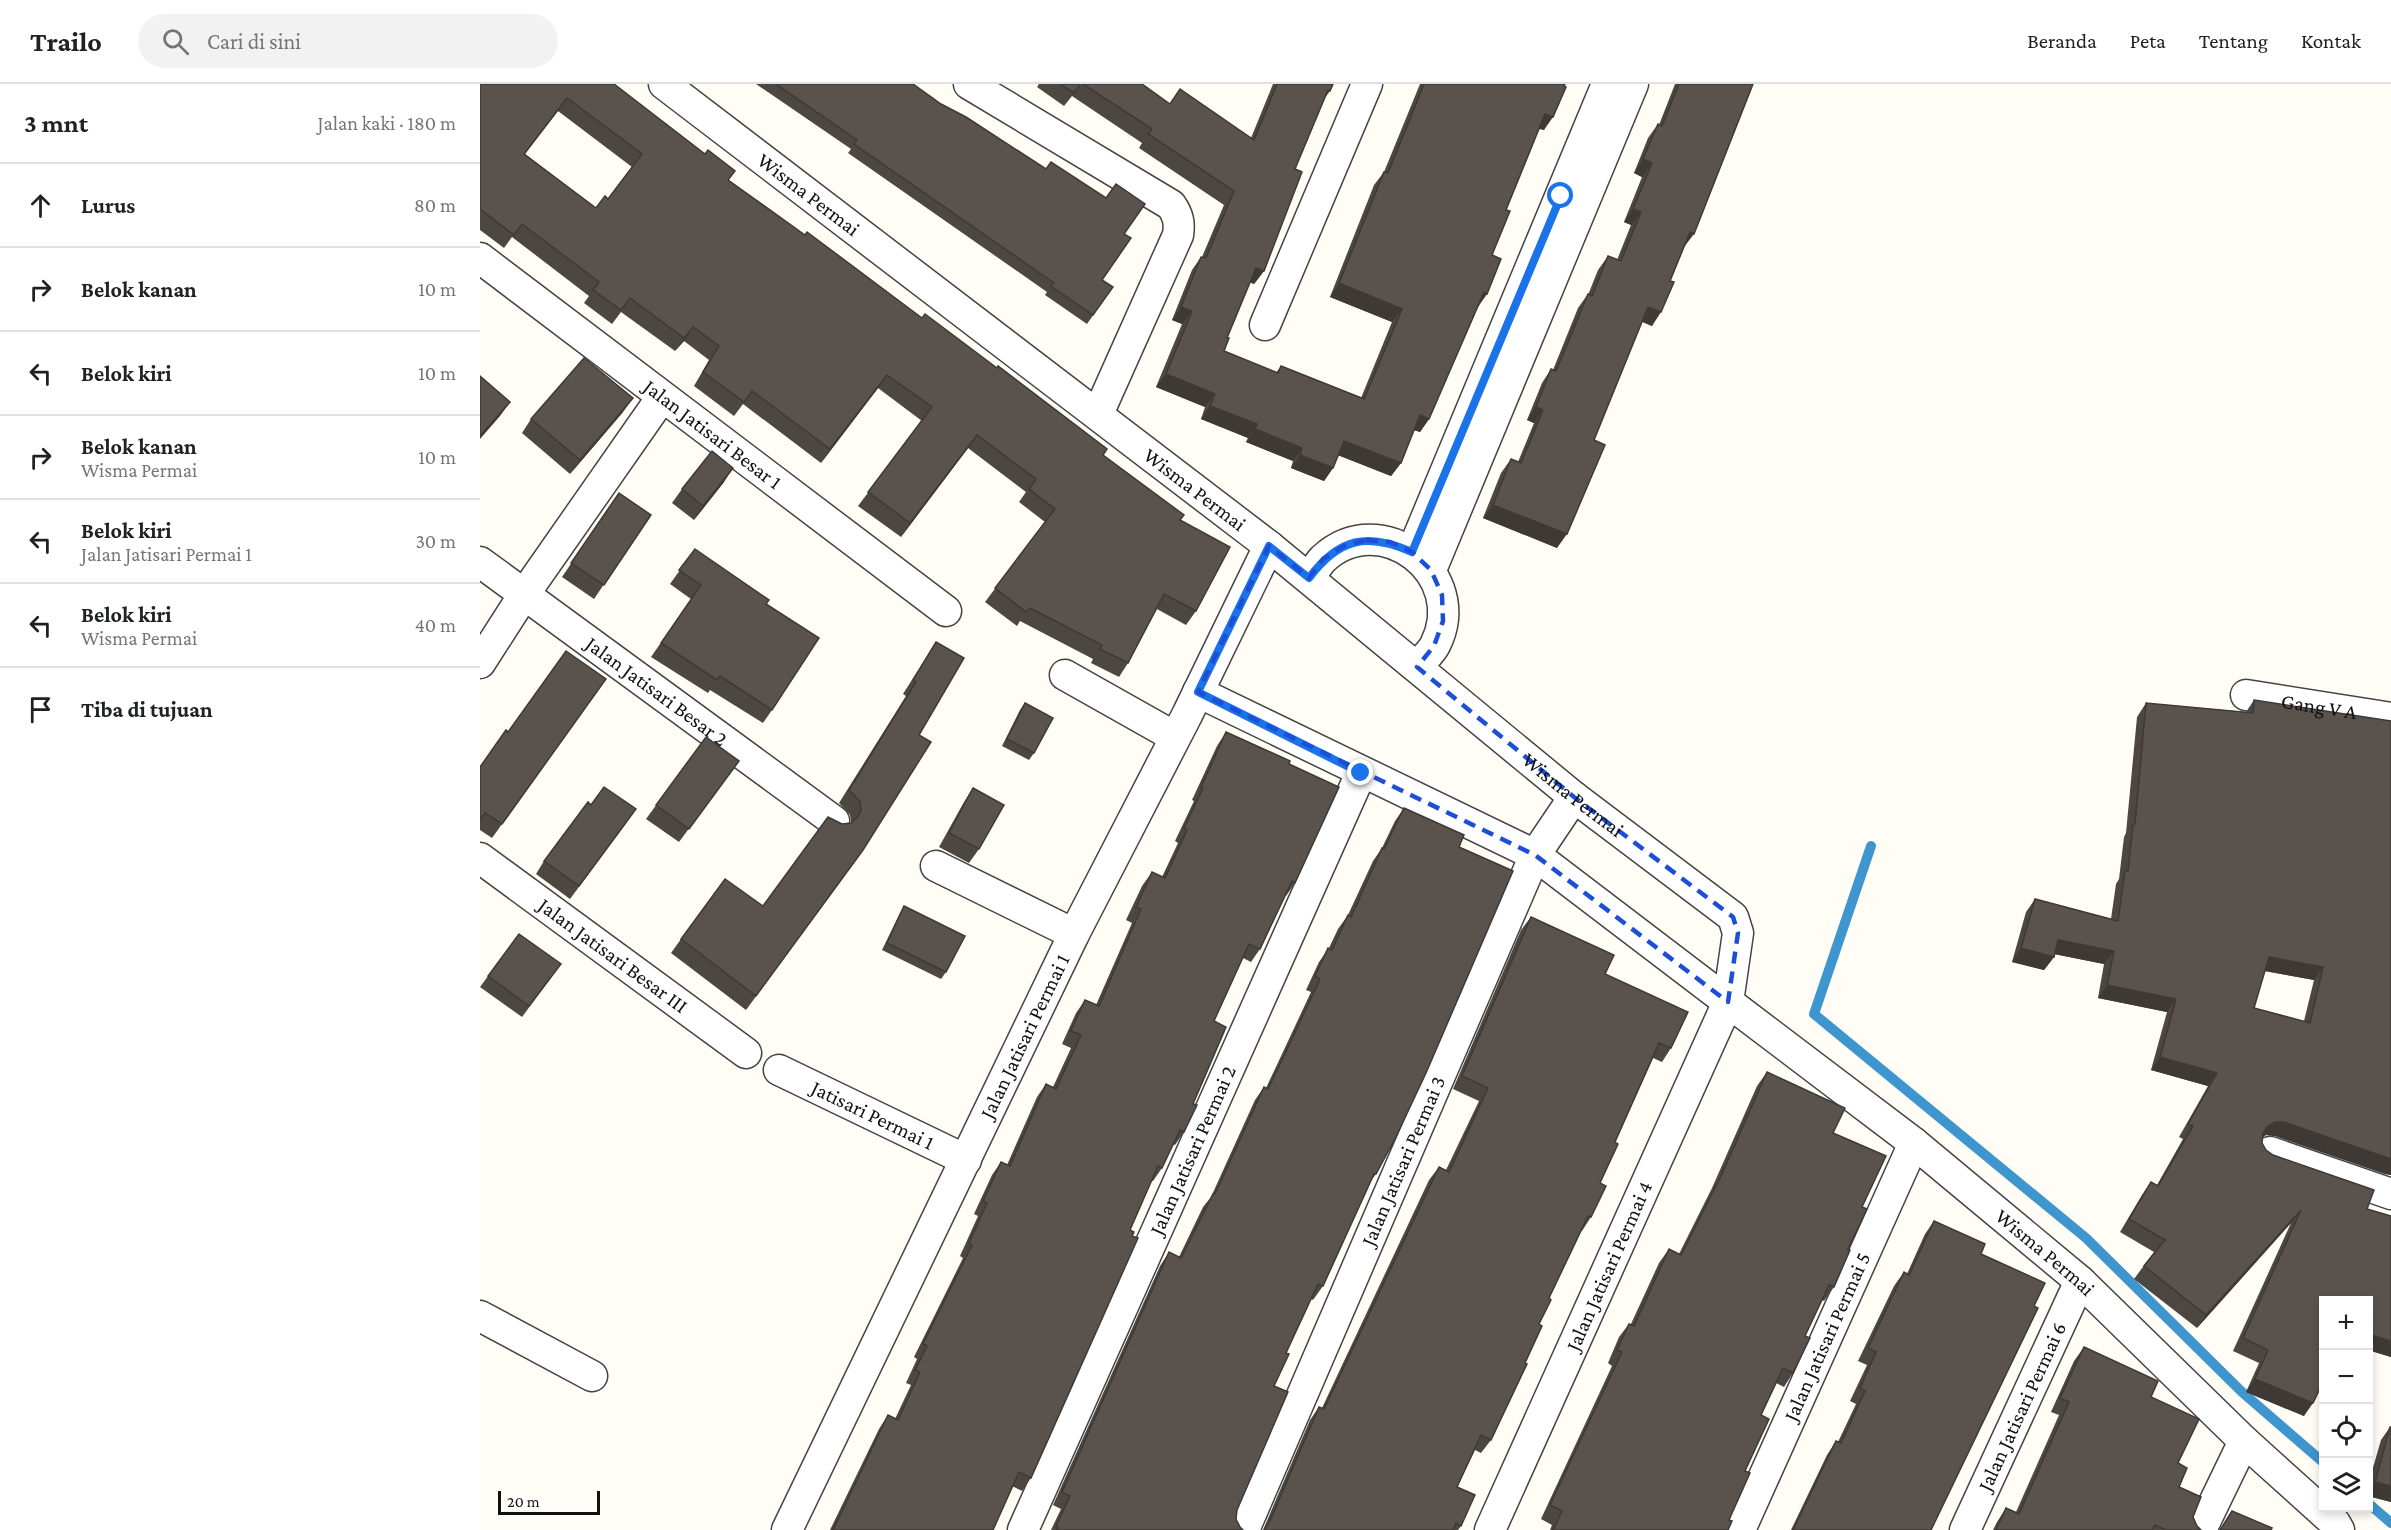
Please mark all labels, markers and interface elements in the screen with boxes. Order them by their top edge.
search box [138,14,558,68]
icon: search [159,25,192,58]
text: Trailo [30,26,102,57]
text: Cari di sini [207,29,301,54]
text: Beranda [2027,29,2097,53]
text: Peta [2130,29,2166,53]
text: Tentang [2199,29,2268,53]
text: Kontak [2301,29,2361,53]
text: 3 mnt [24,109,88,138]
text: Jalan kaki · 180 m [317,112,456,134]
street label: Wisma Permai [753,148,865,241]
route start [1547,182,1573,208]
icon: ahead [24,189,57,222]
text: Lurus [81,193,135,218]
text: 80 m [414,194,456,216]
icon: right [24,273,57,306]
text: Belok kanan [81,277,197,302]
text: 10 m [418,278,456,300]
icon: left [24,357,57,390]
text: Belok kiri [81,361,172,386]
text: 10 m [418,362,456,384]
street label: Jalan Jatisari Besar 1 [637,373,787,494]
text: Belok kanan [81,434,197,459]
icon: right [24,441,57,474]
street label: Wisma Permai [1139,443,1251,536]
text: 10 m [418,446,456,468]
text: Wisma Permai [81,459,197,481]
text: Belok kiri [81,518,172,543]
icon: left [24,525,57,558]
text: 30 m [415,530,456,552]
text: Jalan Jatisari Permai 1 [81,543,252,565]
text: Belok kiri [81,602,172,627]
icon: left [24,609,57,642]
text: 40 m [415,614,456,636]
text: Wisma Permai [81,627,197,649]
street label: Jalan Jatisari Besar 2 [580,630,732,751]
street label: Gang V A [2280,689,2359,724]
icon: arrive [24,693,57,726]
text: Tiba di tujuan [81,697,213,722]
street label: Wisma Permai [1517,747,1629,842]
route end [1347,759,1373,785]
street label: Jalan Jatisari Besar III [532,892,692,1018]
street label: Jalan Jatisari Permai 1 [974,950,1075,1124]
street label: Jalan Jatisari Permai 2 [1144,1062,1241,1240]
street label: Jalan Jatisari Permai 3 [1355,1072,1450,1251]
street label: Jatisari Permai 1 [806,1075,938,1155]
street label: Jalan Jatisari Permai 4 [1560,1177,1657,1356]
street label: Wisma Permai [1991,1204,2100,1301]
street label: Jalan Jatisari Permai 5 [1778,1248,1875,1427]
map controls [2319,1296,2373,1512]
button: + [2319,1296,2373,1350]
street label: Jalan Jatisari Permai 6 [1972,1318,2071,1497]
button: − [2319,1350,2373,1404]
button: locate [2319,1404,2373,1458]
button: layers [2319,1458,2373,1512]
scale bar [498,1488,600,1516]
text: 20 m [507,1493,540,1510]

